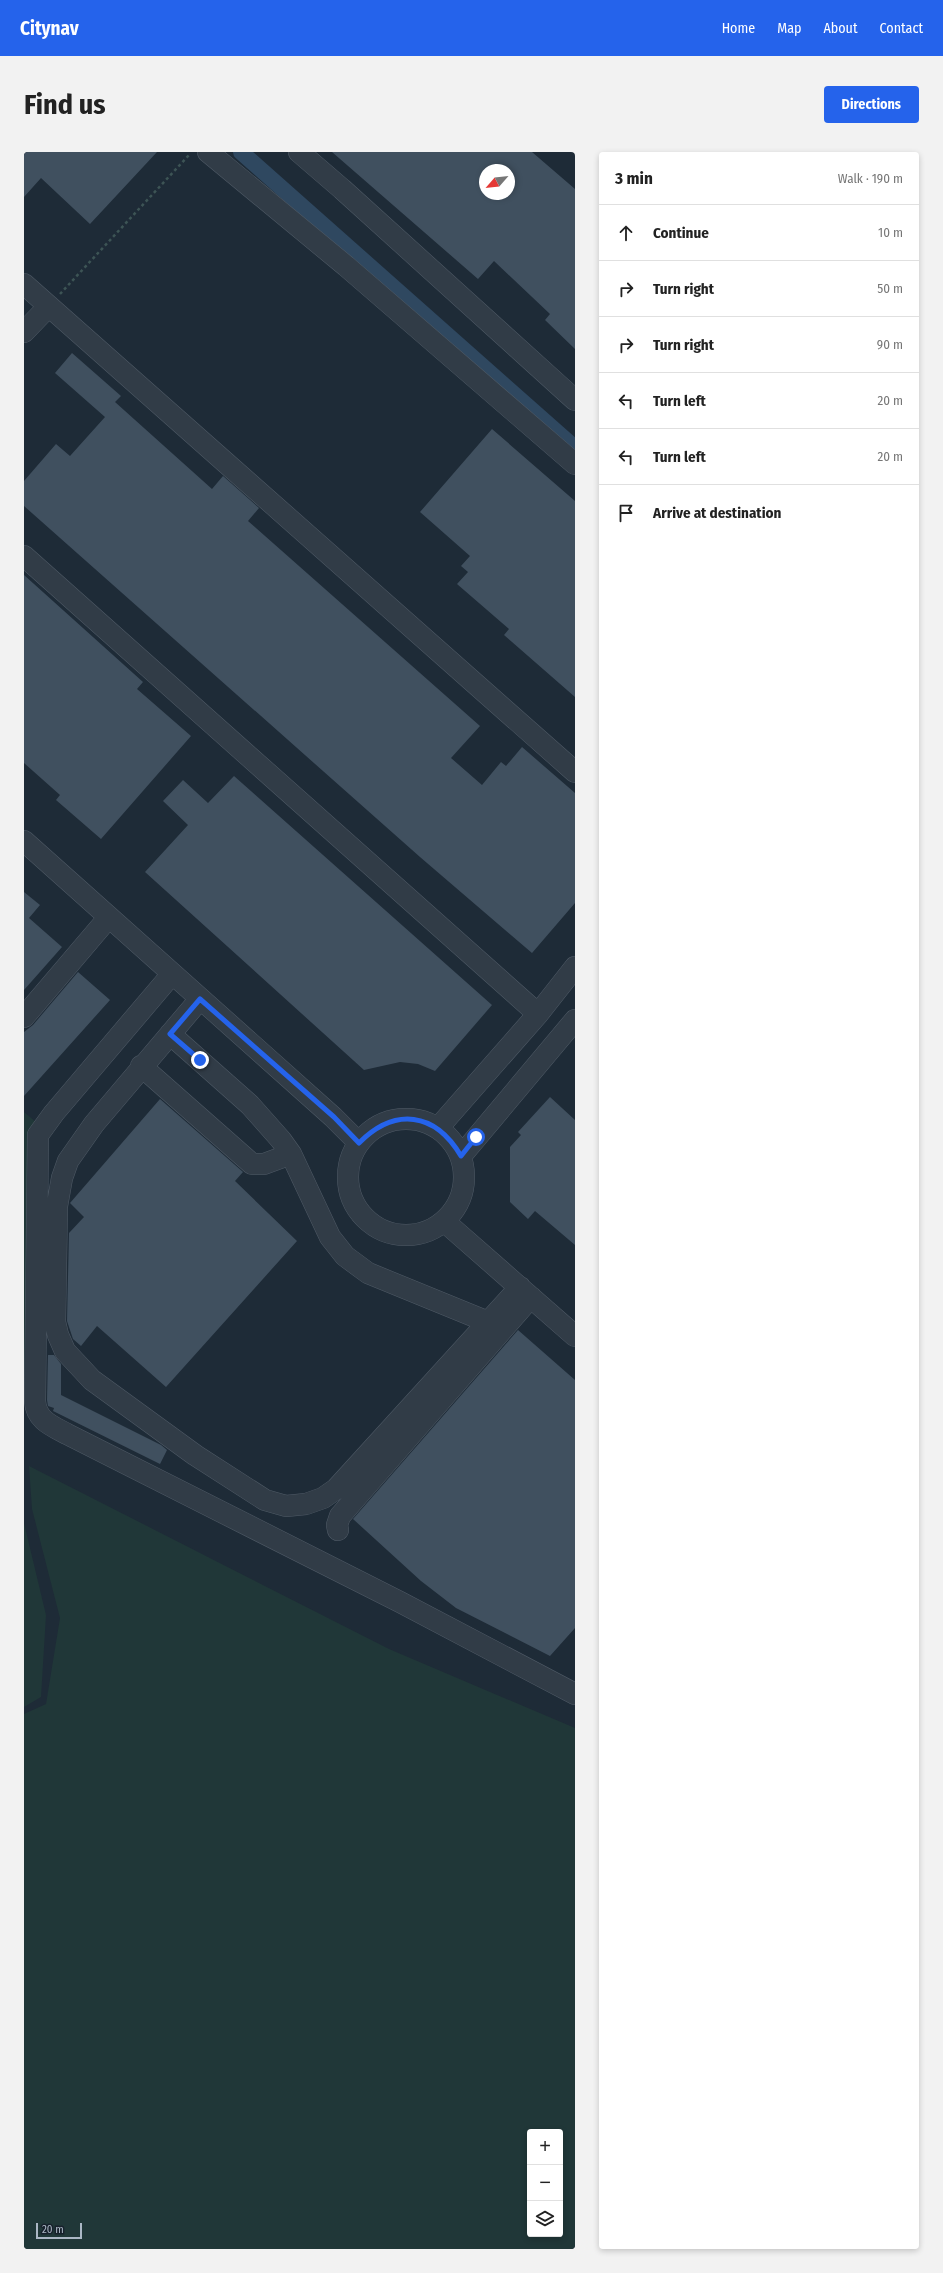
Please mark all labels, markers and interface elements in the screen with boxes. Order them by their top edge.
text: Citynav [20,17,79,40]
text: Home [722,20,755,37]
text: Map [777,20,801,37]
text: About [823,20,858,37]
text: Contact [880,20,923,37]
button: Directions [824,86,919,123]
text: Find us [24,88,106,121]
north arrow [479,164,515,200]
text: 3 min [615,168,653,189]
text: Walk · 190 m [838,171,903,186]
icon: ahead [615,222,637,244]
text: Continue [653,224,709,242]
text: 10 m [878,225,903,240]
icon: right [615,278,637,300]
text: Turn right [653,280,714,298]
text: 50 m [877,281,903,296]
icon: right [615,334,637,356]
text: Turn right [653,336,714,354]
text: 90 m [877,337,903,352]
icon: left [615,390,637,412]
text: Turn left [653,392,706,410]
text: 20 m [877,393,903,408]
icon: left [615,446,637,468]
text: Turn left [653,448,706,466]
text: 20 m [877,449,903,464]
icon: arrive [615,502,637,524]
text: Arrive at destination [653,504,781,522]
route end [191,1051,209,1069]
route start [467,1128,485,1146]
map controls [527,2129,563,2237]
button: + [527,2129,563,2165]
button: − [527,2165,563,2201]
button: layers [527,2201,563,2237]
scale bar [36,2221,82,2240]
text: 20 m [42,2223,64,2236]

